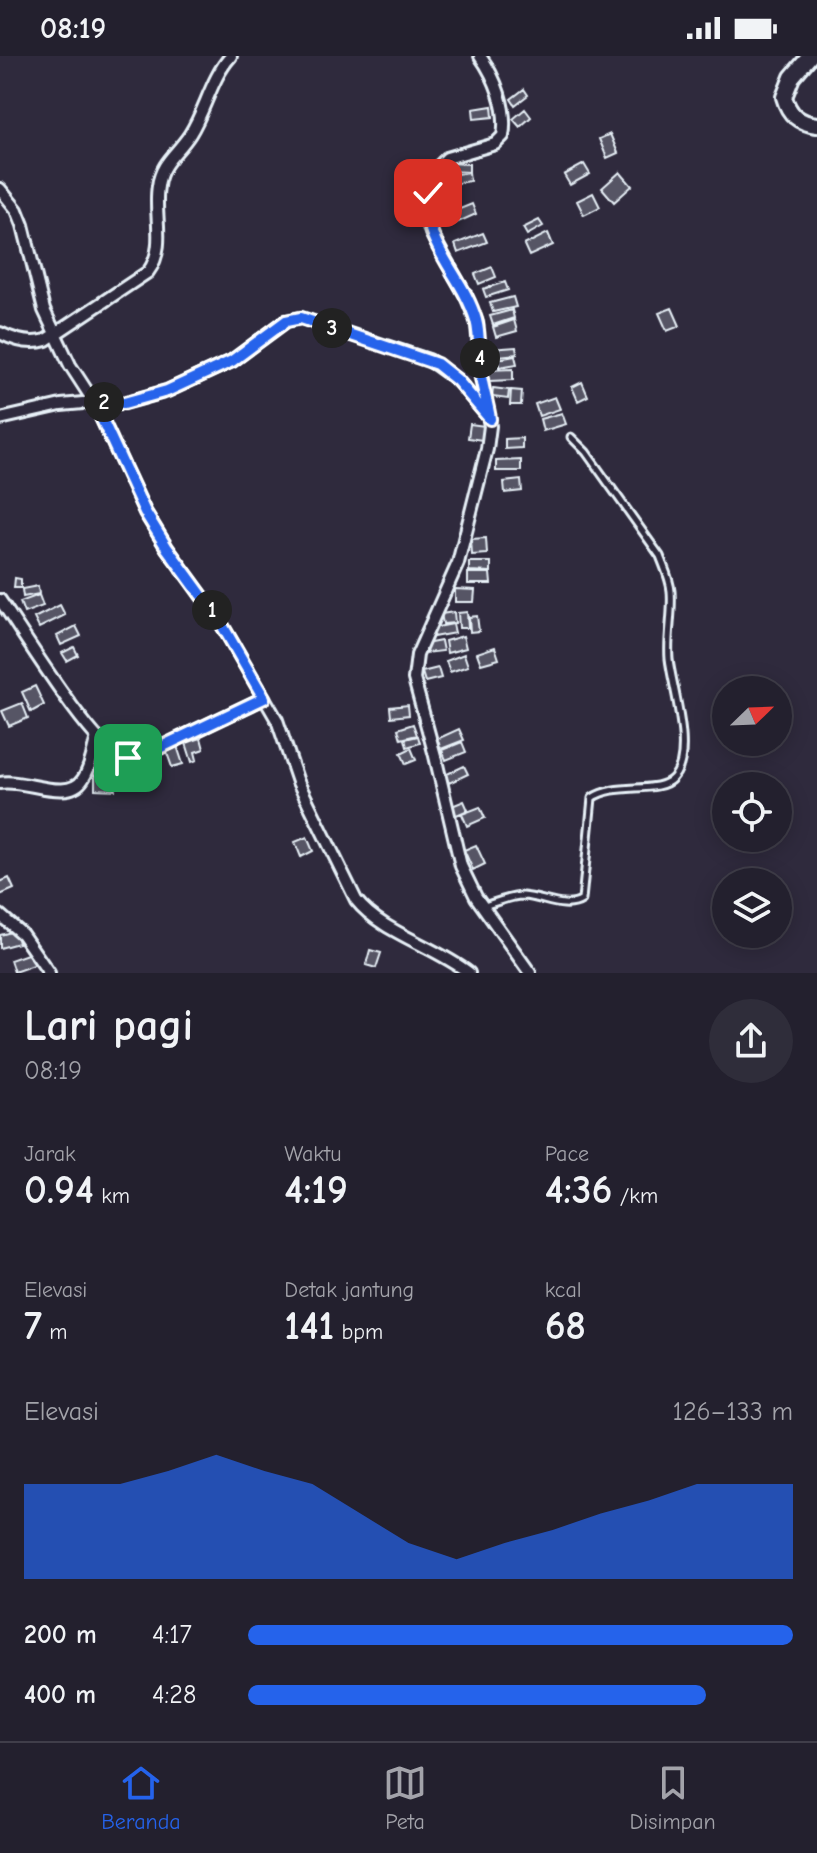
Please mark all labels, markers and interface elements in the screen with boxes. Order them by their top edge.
text: 08:19 [40,11,106,46]
pin [394,159,462,227]
icon: check [406,171,450,215]
pin: 3 [312,308,352,348]
text: 3 [327,315,337,341]
pin: 4 [460,338,500,378]
text: 4 [475,345,485,371]
pin: 2 [84,382,124,422]
text: 2 [99,389,109,415]
pin: 1 [192,590,232,630]
text: 1 [208,597,216,623]
north arrow [712,676,792,756]
map controls [712,676,792,948]
pin [94,724,162,792]
icon: arrive [106,736,150,780]
button: locate [712,772,792,852]
button: layers [712,868,792,948]
button: share [709,999,793,1083]
text: Lari pagi [24,1000,193,1051]
text: 08:19 [24,1056,82,1086]
text: Jarak [24,1141,76,1167]
text: Waktu [284,1141,341,1167]
text: Pace [545,1141,589,1167]
text: 0.94 [24,1167,94,1213]
text: 4:19 [284,1167,348,1213]
text: 4:36 [545,1167,612,1213]
text: km [94,1183,130,1209]
text: /km [612,1183,658,1209]
text: Elevasi [24,1277,87,1303]
text: Detak jantung [284,1277,414,1303]
text: kcal [545,1277,582,1303]
text: 7 [24,1303,42,1349]
text: 141 [284,1303,334,1349]
text: 68 [545,1303,586,1349]
text: m [42,1319,68,1345]
text: bpm [334,1319,383,1345]
text: Elevasi [24,1397,99,1427]
text: 126–133 m [673,1397,793,1427]
text: 200 m [24,1620,97,1650]
text: 4:17 [152,1620,192,1650]
text: 400 m [24,1680,96,1710]
text: 4:28 [152,1680,196,1710]
tab: Beranda [101,1761,181,1835]
tab: Peta [383,1761,427,1835]
tab: Disimpan [629,1761,716,1835]

